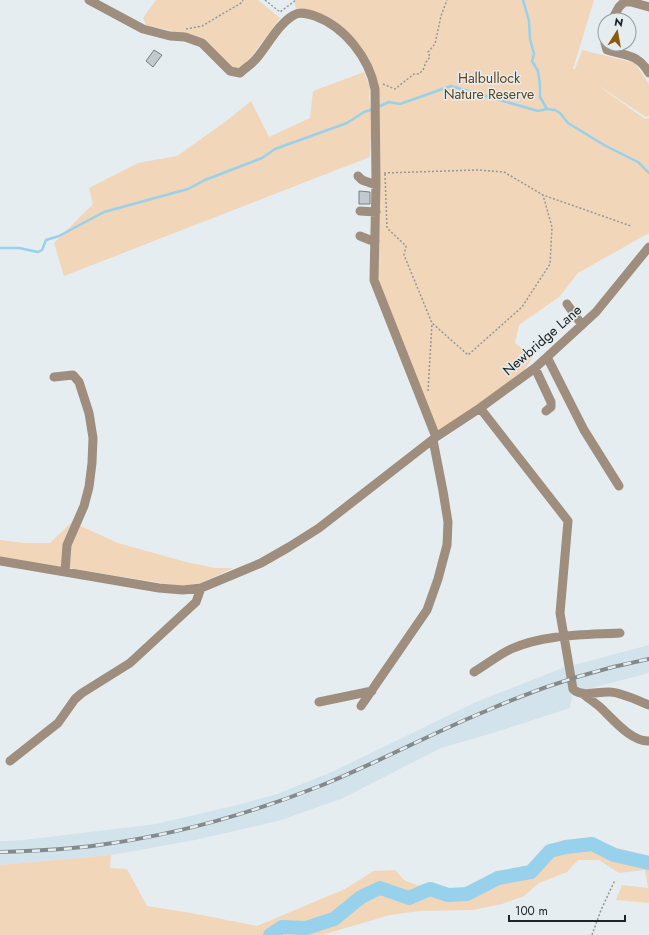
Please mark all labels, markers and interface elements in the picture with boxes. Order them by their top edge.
north arrow [597,12,637,52]
text: N [613,13,625,31]
park label: Halbullock Nature Reserve [444,68,534,104]
street label: Newbridge Lane [498,300,586,380]
scale bar [509,897,625,923]
text: 100 m [515,902,548,920]

